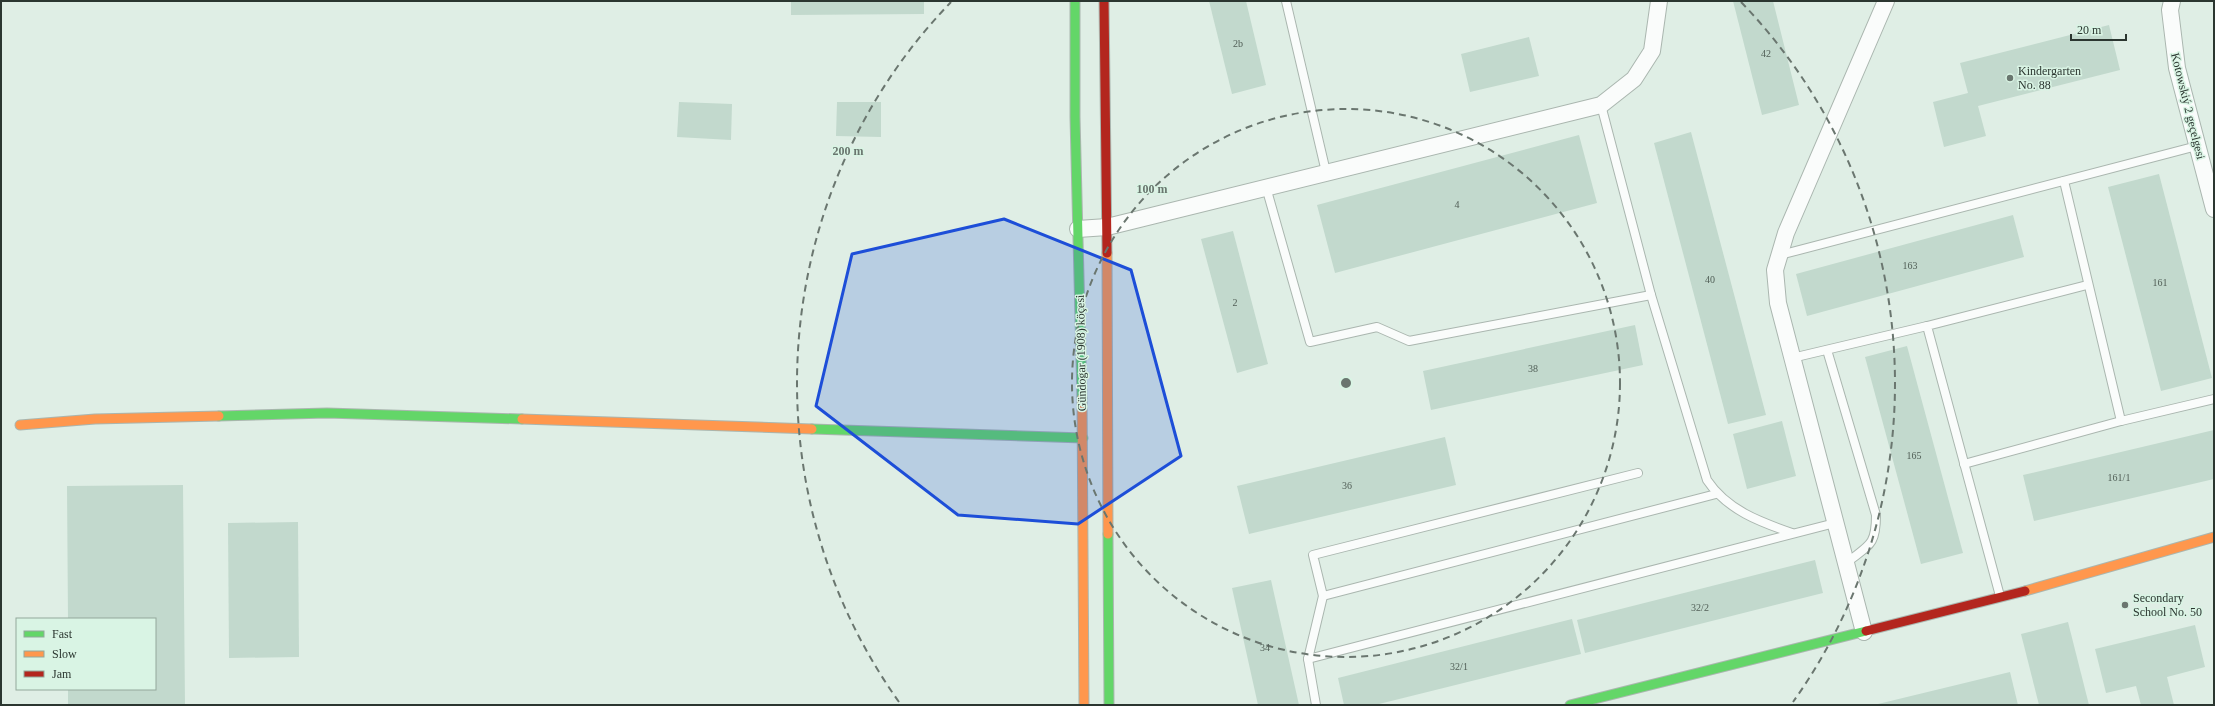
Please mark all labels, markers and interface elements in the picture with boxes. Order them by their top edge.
scale bar [2071,16,2126,42]
text: 20 m [2077,23,2102,37]
house number: 2b [1233,38,1243,49]
house number: 42 [1761,48,1771,59]
street label: Kotowskiý 2 geçelgesi [2168,51,2208,161]
place label: Kindergarten No. 88 [2018,64,2081,92]
marker: Kindergarten No. 88 [2005,73,2015,83]
text: 200 m [833,144,864,158]
text: 100 m [1137,182,1168,196]
house number: 4 [1455,199,1460,210]
house number: 163 [1903,260,1918,271]
house number: 40 [1705,274,1715,285]
house number: 161 [2153,277,2168,288]
street label: Gündogar (1908) köçesi [1073,294,1089,411]
house number: 2 [1233,297,1238,308]
house number: 38 [1528,363,1538,374]
centre of rings [1339,376,1353,390]
house number: 165 [1907,450,1922,461]
house number: 161/1 [2108,472,2130,483]
house number: 36 [1342,480,1352,491]
place label: Secondary School No. 50 [2133,591,2202,619]
marker: Secondary School No. 50 [2120,600,2130,610]
house number: 32/2 [1691,602,1709,613]
legend [16,618,156,690]
text: Fast [52,627,73,641]
house number: 34 [1260,642,1270,653]
text: Slow [52,647,77,661]
house number: 32/1 [1450,661,1468,672]
text: Jam [52,667,72,681]

